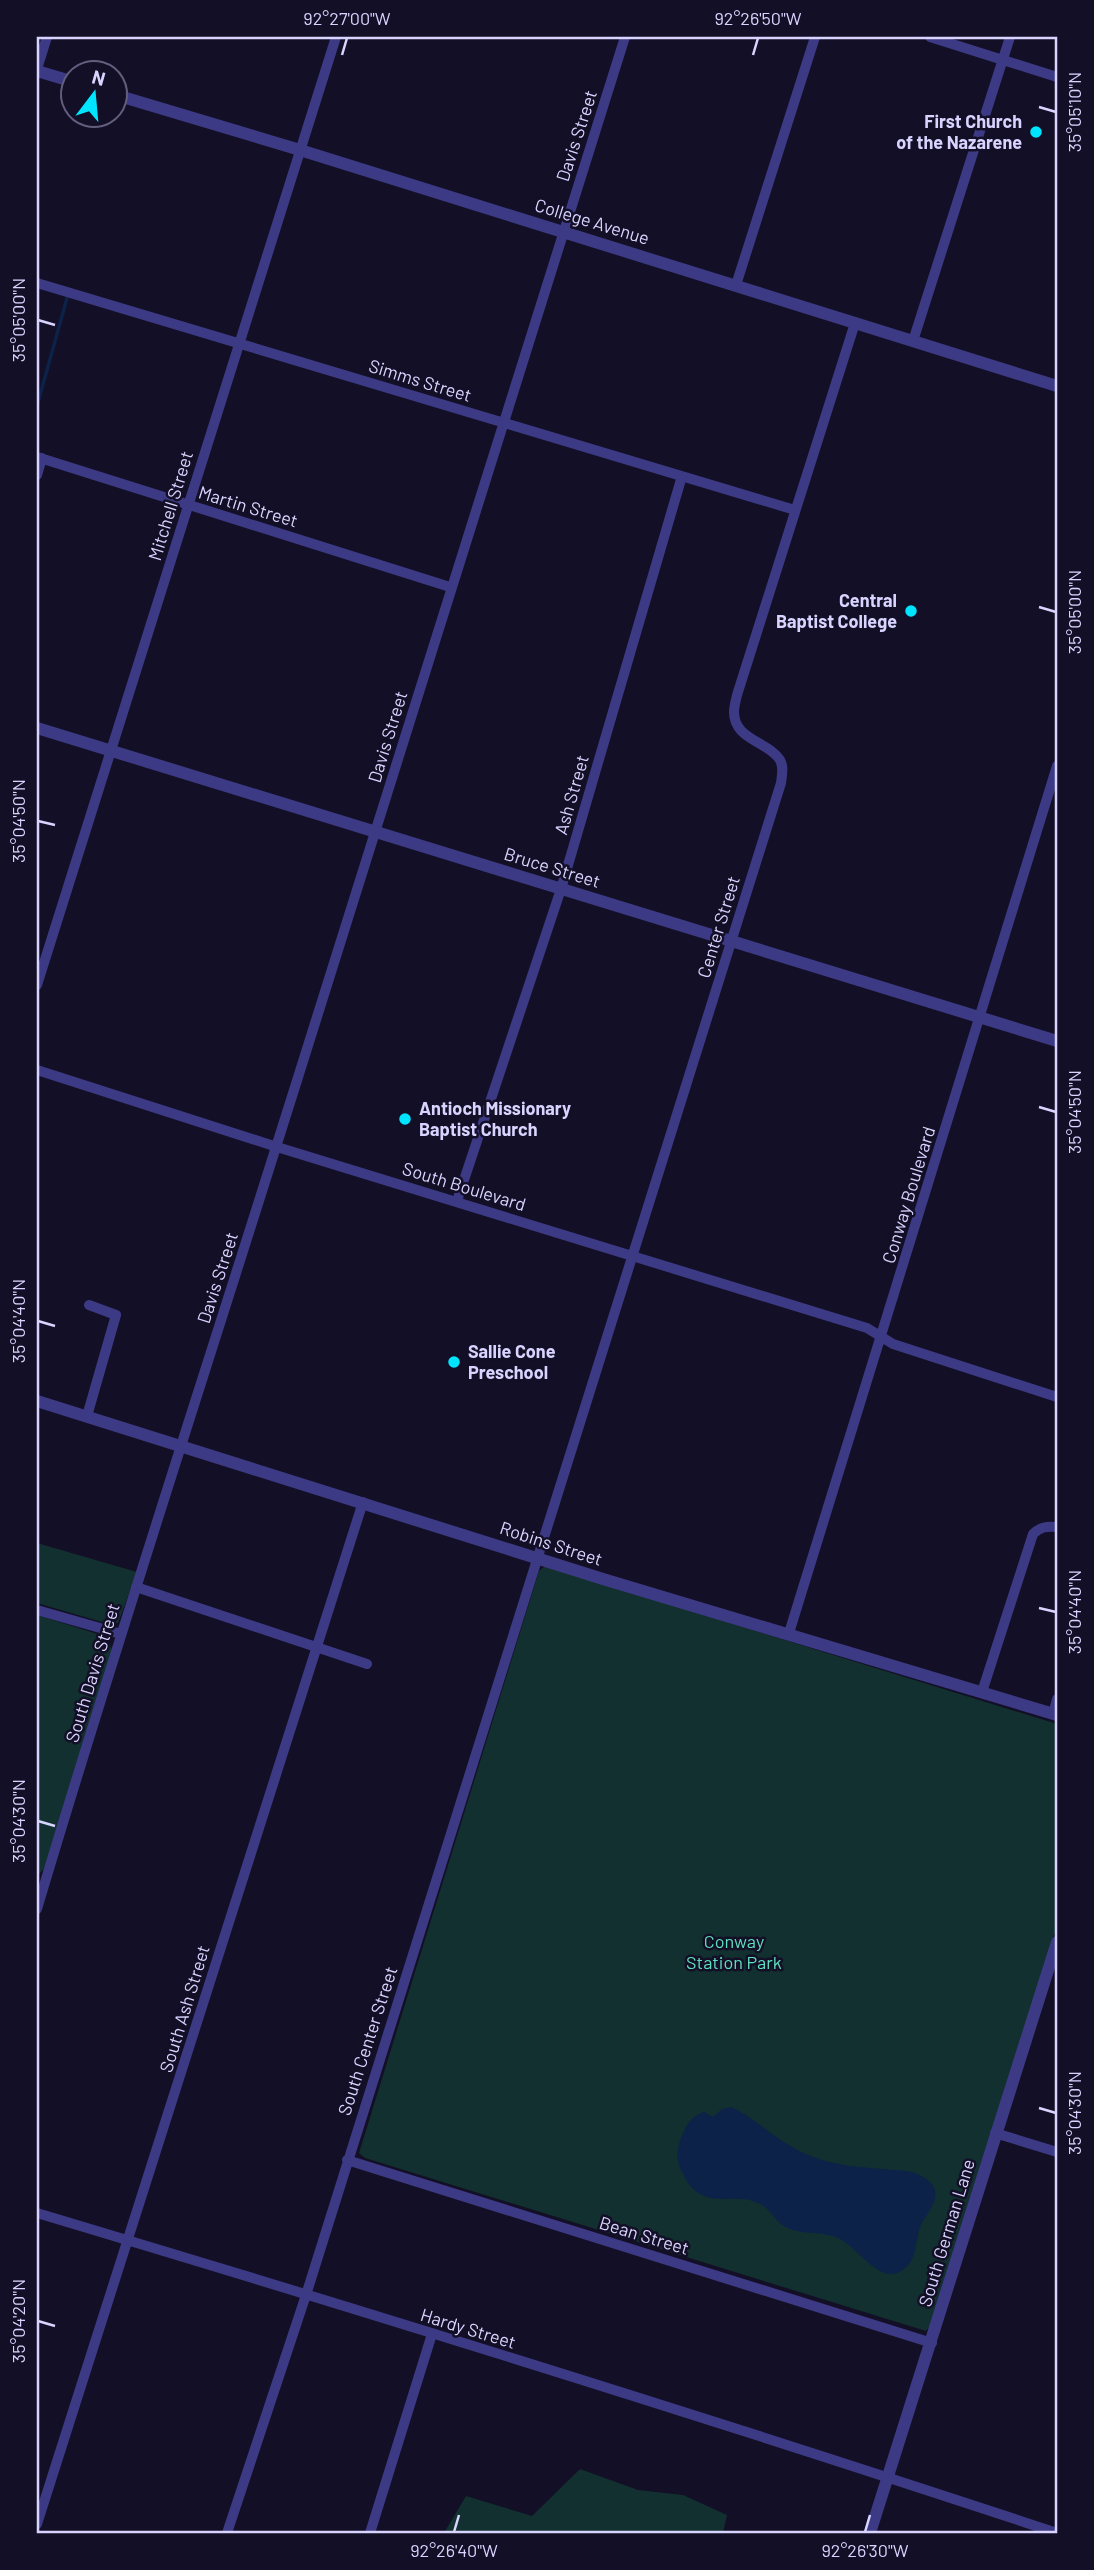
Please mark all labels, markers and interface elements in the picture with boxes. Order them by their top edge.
text: 92°27'00"W [303,7,391,29]
text: 92°26'50"W [714,7,802,29]
north arrow [60,60,130,130]
text: N [90,64,108,90]
text: 35°05'10"N [1063,72,1085,152]
street label: Davis Street [551,87,601,184]
place label: First Church of the Nazarene [896,110,1022,153]
marker: First Church of the Nazarene [1028,124,1044,140]
street label: College Avenue [532,193,652,249]
text: 35°05'00"N [7,278,29,362]
street label: Simms Street [366,354,474,406]
street label: Mitchell Street [143,448,197,563]
street label: Martin Street [196,481,301,532]
text: 35°05'00"N [1063,570,1085,654]
place label: Central Baptist College [776,589,897,632]
marker: Central Baptist College [903,603,919,619]
street label: Davis Street [363,688,411,785]
street label: Ash Street [549,752,593,837]
text: 35°04'50"N [7,779,29,863]
street label: Bruce Street [502,842,603,892]
street label: Center Street [692,873,744,980]
text: 35°04'50"N [1063,1070,1085,1154]
place label: Antioch Missionary Baptist Church [419,1097,571,1140]
marker: Antioch Missionary Baptist Church [397,1111,413,1127]
street label: Conway Boulevard [877,1124,939,1266]
street label: South Boulevard [400,1157,529,1215]
street label: Davis Street [192,1229,242,1326]
text: 35°04'40"N [7,1279,29,1363]
place label: Sallie Cone Preschool [468,1340,556,1383]
marker: Sallie Cone Preschool [446,1354,462,1370]
street label: Robins Street [497,1516,605,1570]
text: 35°04'40"N [1063,1570,1085,1654]
street label: South Davis Street [60,1600,124,1745]
text: 35°04'30"N [7,1779,29,1863]
park label: Conway Station Park [686,1930,782,1973]
street label: South Ash Street [154,1942,214,2075]
street label: South Center Street [333,1963,401,2118]
text: 35°04'30"N [1063,2071,1085,2155]
street label: South German Lane [913,2156,979,2309]
street label: Bean Street [597,2211,692,2259]
text: 35°04'20"N [7,2279,29,2363]
street label: Hardy Street [418,2303,519,2353]
text: 92°26'40"W [410,2539,498,2561]
text: 92°26'30"W [821,2539,909,2561]

